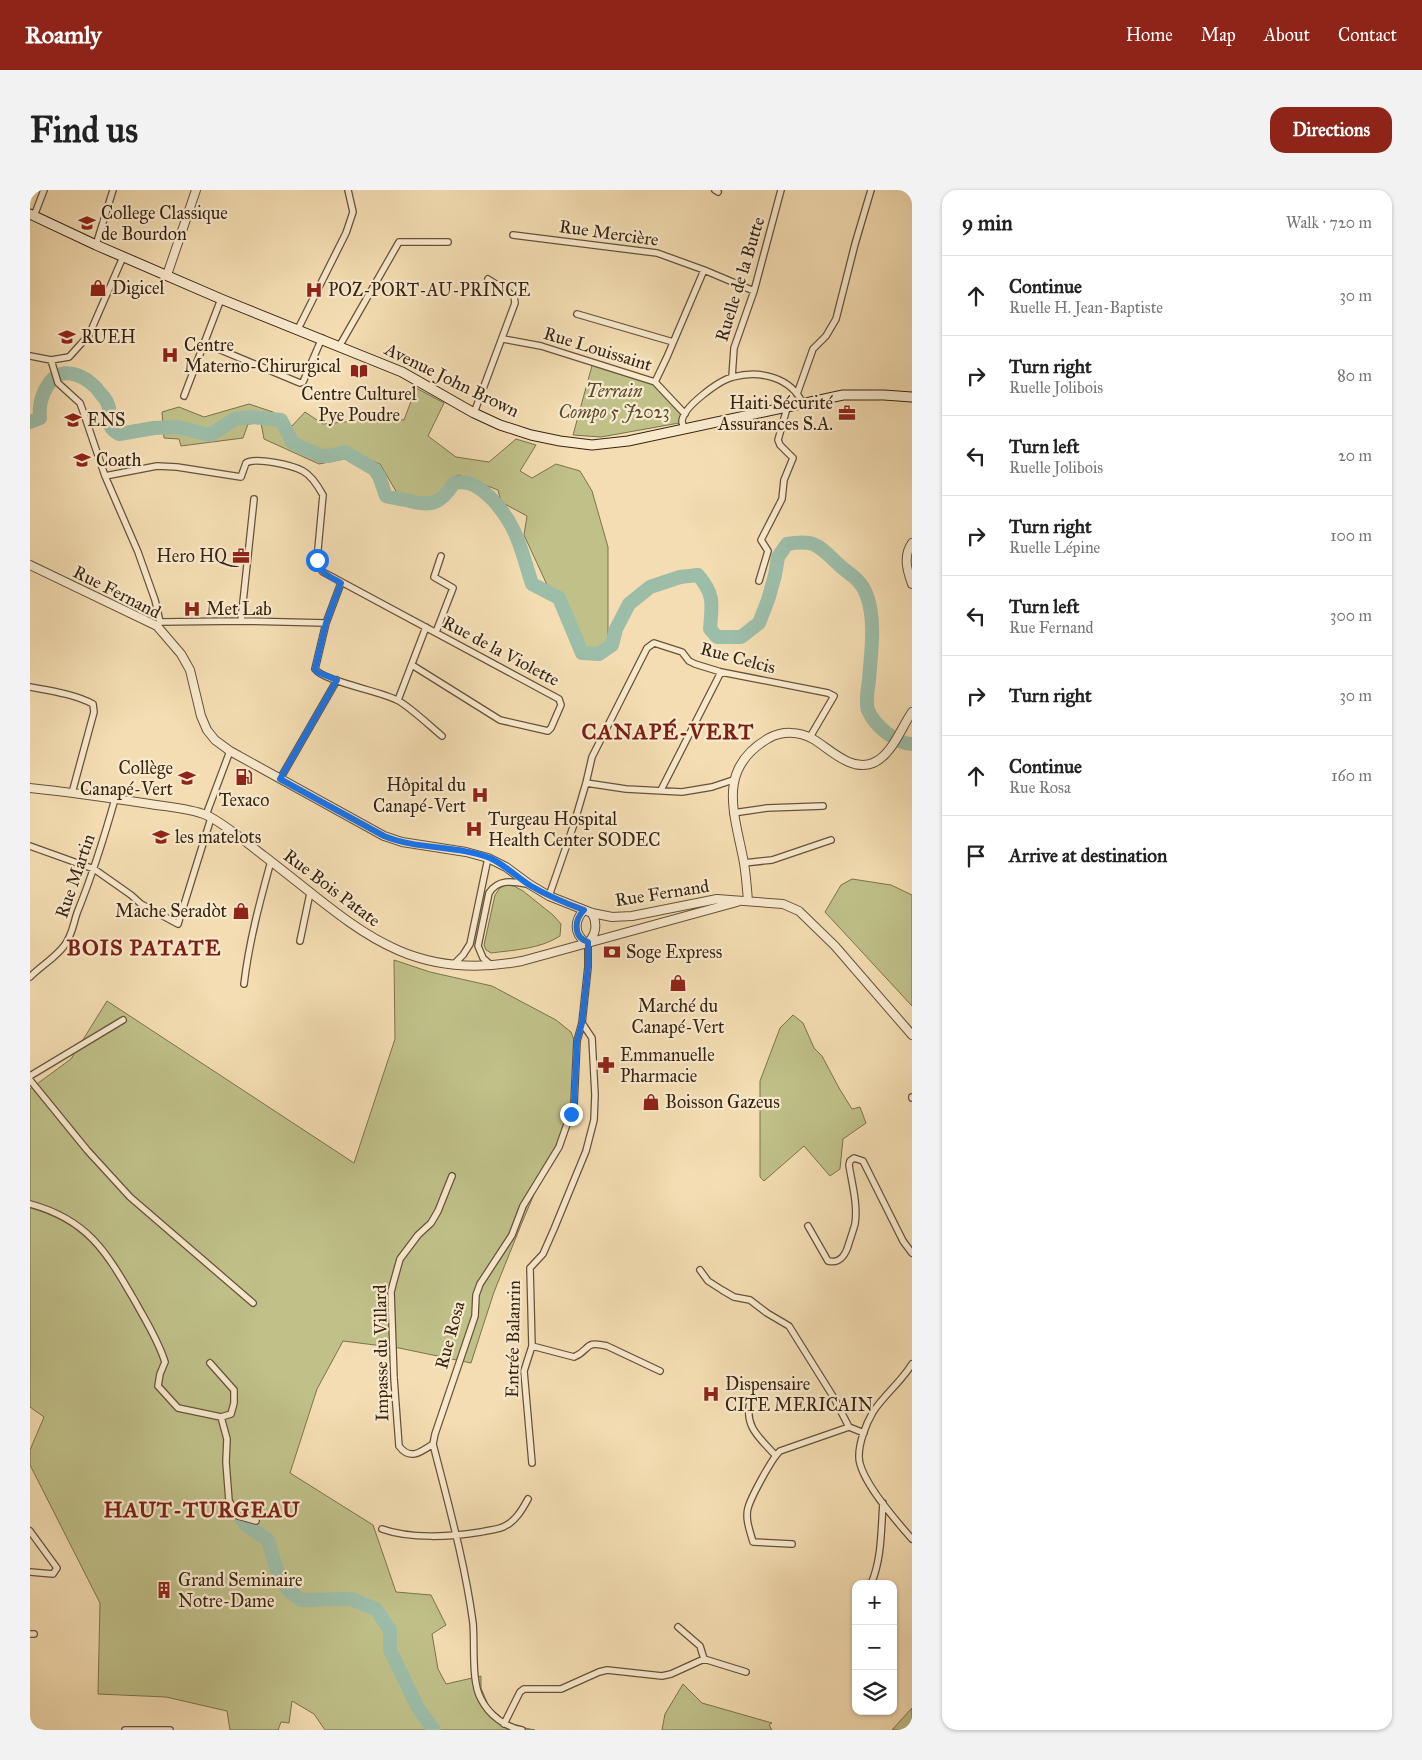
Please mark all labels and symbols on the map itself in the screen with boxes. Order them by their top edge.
place label: College Classique de Bourdon [101,202,228,245]
school or university icon: College Classique de Bourdon [77,213,97,233]
street label: Ruelle de la Butte [711,214,769,344]
street label: Rue Mercière [558,215,660,251]
place label: Digicel [112,277,165,300]
shop icon: Digicel [88,278,108,298]
place label: POZ-PORT-AU-PRINCE [328,279,531,301]
hospital icon: POZ-PORT-AU-PRINCE [304,280,324,300]
street label: Rue Louissaint [541,322,655,376]
place label: RUEH [81,326,136,348]
school or university icon: RUEH [57,327,77,347]
place label: Centre Materno-Chirurgical [184,334,341,378]
street label: Avenue John Brown [380,338,523,423]
hospital icon: Centre Materno-Chirurgical [160,345,180,365]
library icon: Centre Culturel Pye Poudre [349,361,369,381]
park label: Terrain Compo 5 J2023 [558,380,670,424]
place label: Centre Culturel Pye Poudre [301,383,417,426]
place label: Haiti Sécurité Assurances S.A. [717,392,833,435]
office icon: Haiti Sécurité Assurances S.A. [837,403,857,423]
place label: ENS [87,409,125,431]
school or university icon: ENS [63,410,83,430]
place label: Coath [96,449,141,471]
school or university icon: Coath [72,450,92,470]
place label: Hero HQ [156,545,239,567]
office icon: Hero HQ [231,546,251,566]
route start [306,549,329,572]
street label: Rue Fernand [70,561,164,623]
place label: Met Lab [206,598,272,620]
hospital icon: Met Lab [182,599,202,619]
street label: Rue de la Violette [439,611,563,691]
street label: Rue Celcis [698,637,778,679]
district label: CANAPÉ-VERT [582,718,754,745]
place label: Collège Canapé-Vert [80,757,174,800]
fuel station icon: Texaco [234,767,254,787]
school or university icon: Collège Canapé-Vert [177,768,197,788]
place label: Hôpital du Canapé-Vert [373,774,467,817]
hospital icon: Hôpital du Canapé-Vert [470,785,490,805]
place label: Texaco [219,789,269,811]
place label: Turgeau Hospital Health Center SODEC [488,808,660,851]
hospital icon: Turgeau Hospital Health Center SODEC [464,819,484,839]
place label: les matelots [175,826,261,848]
school or university icon: les matelots [151,827,171,847]
street label: Rue Martin [50,831,100,921]
street label: Rue Bois Patate [279,844,385,932]
street label: Rue Fernand [613,875,711,911]
place label: Mache Seradòt [115,900,228,922]
shop icon: Mache Seradòt [231,901,251,921]
district label: BOIS PATATE [67,934,221,961]
place label: Soge Express [626,941,722,964]
bank icon: Soge Express [602,942,622,962]
shop icon: Marché du Canapé-Vert [668,973,688,993]
place label: Marché du Canapé-Vert [632,995,725,1038]
place label: Emmanuelle Pharmacie [620,1044,715,1087]
pharmacy icon: Emmanuelle Pharmacie [596,1055,616,1075]
place label: Boisson Gazeus [665,1091,780,1113]
shop icon: Boisson Gazeus [641,1092,661,1112]
route end [560,1103,583,1126]
street label: Entrée Balanrin [501,1280,525,1398]
street label: Impasse du Villard [369,1284,393,1422]
street label: Rue Rosa [430,1298,470,1371]
place label: Dispensaire CITE MERICAIN [725,1373,873,1416]
hospital icon: Dispensaire CITE MERICAIN [701,1384,721,1404]
district label: HAUT-TURGEAU [104,1496,300,1523]
place label: Grand Seminaire Notre-Dame [178,1569,303,1612]
building icon: Grand Seminaire Notre-Dame [154,1580,174,1600]

